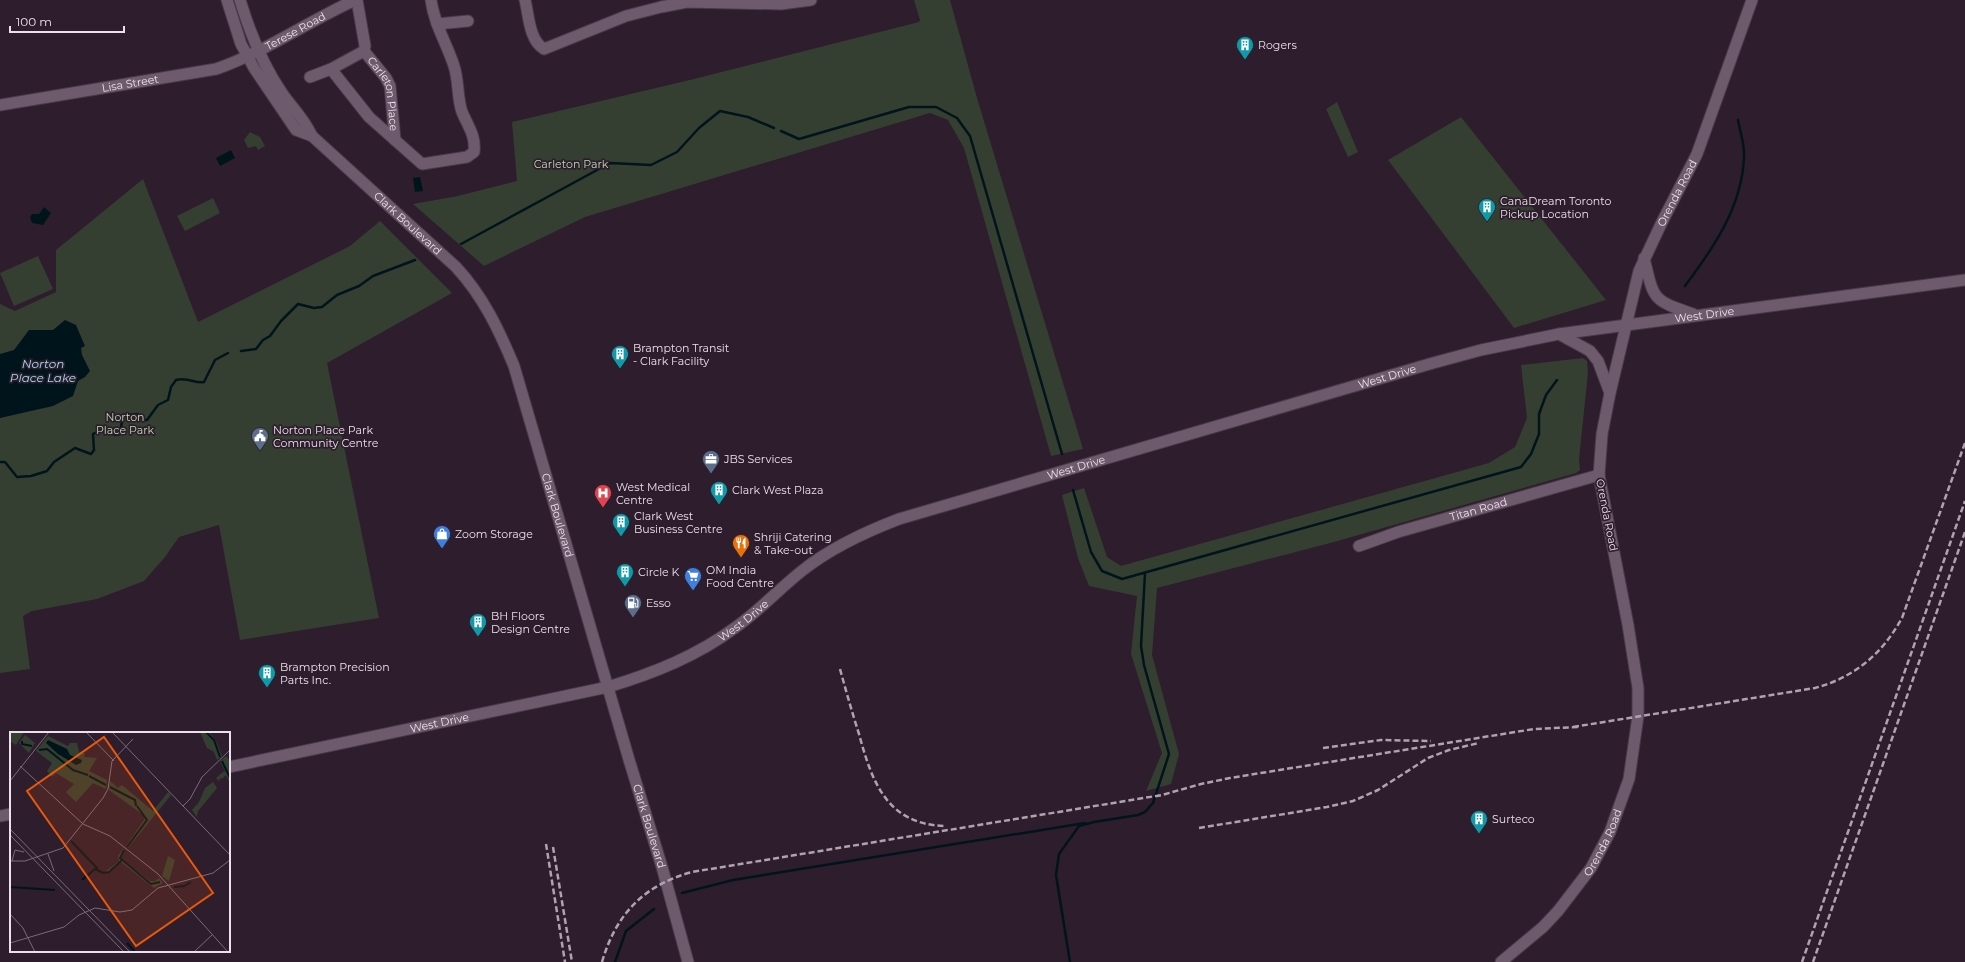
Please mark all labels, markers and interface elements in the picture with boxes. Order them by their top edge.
scale bar [10,8,124,34]
street label: Terese Road [263,9,328,53]
text: 100 m [16,14,52,29]
building icon: Rogers [1235,35,1255,60]
place label: Rogers [1258,38,1297,52]
street label: Carleton Place [364,54,401,132]
street label: Lisa Street [101,72,160,95]
park label: Carleton Park [534,157,609,171]
street label: Orenda Road [1654,157,1700,229]
street label: Clark Boulevard [371,189,445,258]
place label: CanaDream Toronto Pickup Location [1500,194,1611,221]
building icon: CanaDream Toronto Pickup Location [1477,197,1497,222]
street label: West Drive [1674,304,1735,326]
place label: Brampton Transit - Clark Facility [633,341,730,368]
building icon: Brampton Transit - Clark Facility [610,344,630,369]
water label: Norton Place Lake [10,356,76,385]
street label: West Drive [1356,361,1418,392]
park label: Norton Place Park [96,410,154,437]
place label: Norton Place Park Community Centre [273,423,379,450]
public building icon: Norton Place Park Community Centre [250,426,270,451]
office icon: JBS Services [701,449,721,474]
place label: JBS Services [723,452,793,466]
street label: West Drive [1045,452,1107,482]
street label: Clark Boulevard [539,471,577,559]
street label: Orenda Road [1593,478,1621,552]
place label: West Medical Centre [616,480,690,507]
building icon: Clark West Plaza [709,480,729,505]
hospital icon: West Medical Centre [593,483,613,508]
place label: Clark West Plaza [732,483,823,497]
street label: Titan Road [1448,494,1509,524]
place label: Clark West Business Centre [634,509,723,536]
building icon: Clark West Business Centre [611,512,631,537]
shop icon: Zoom Storage [432,524,452,549]
place label: Zoom Storage [455,527,533,541]
place label: Shriji Catering & Take-out [754,530,832,557]
restaurant icon: Shriji Catering & Take-out [731,533,751,558]
building icon: Circle K [615,562,635,587]
place label: OM India Food Centre [706,563,774,590]
place label: Circle K [638,565,680,579]
supermarket icon: OM India Food Centre [683,566,703,591]
fuel station icon: Esso [623,593,643,618]
place label: Esso [646,596,671,610]
street label: West Drive [715,596,771,644]
place label: BH Floors Design Centre [491,609,570,636]
building icon: BH Floors Design Centre [468,612,488,637]
place label: Brampton Precision Parts Inc. [280,660,390,687]
building icon: Brampton Precision Parts Inc. [257,663,277,688]
street label: West Drive [409,709,470,736]
inset map [10,732,230,952]
street label: Clark Boulevard [630,782,669,870]
street label: Orenda Road [1580,807,1625,879]
building icon: Surteco [1469,809,1489,834]
place label: Surteco [1492,812,1535,826]

